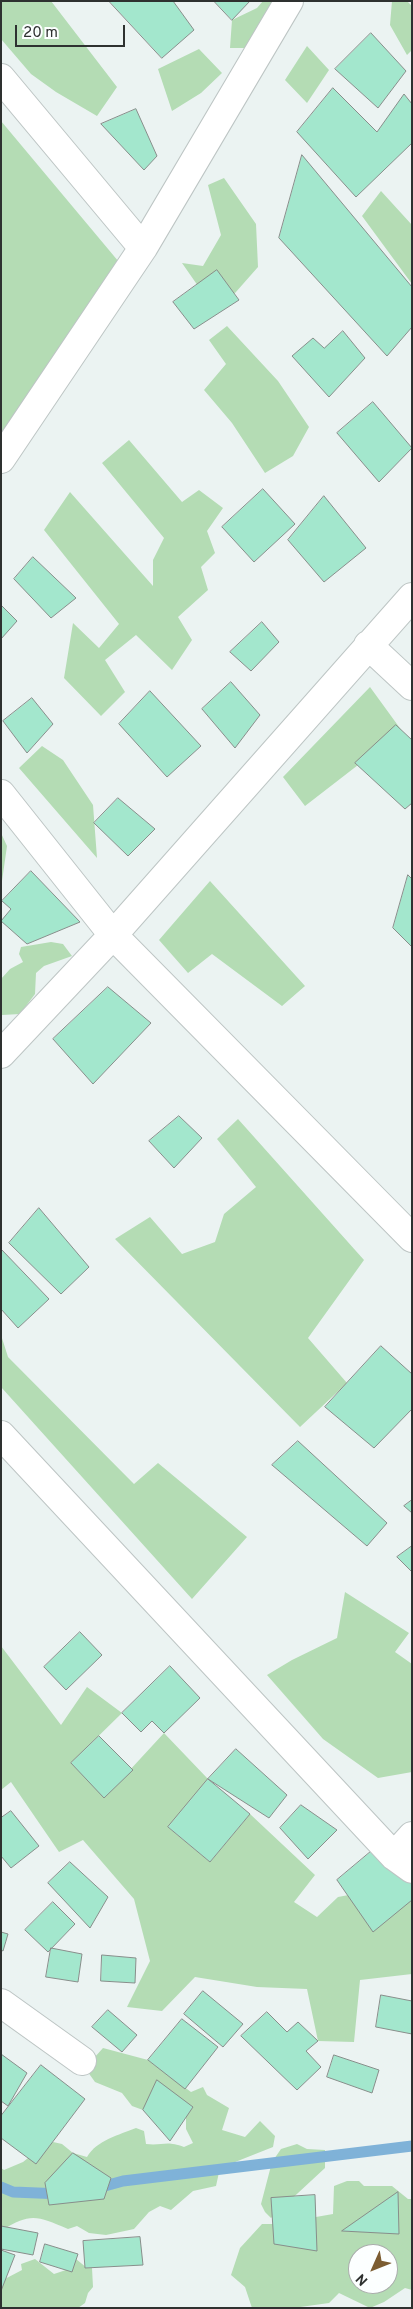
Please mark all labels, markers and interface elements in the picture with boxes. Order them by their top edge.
scale bar [18,15,128,47]
text: 20 m [23,24,58,43]
north arrow [348,2244,398,2294]
text: N [353,2270,372,2289]

